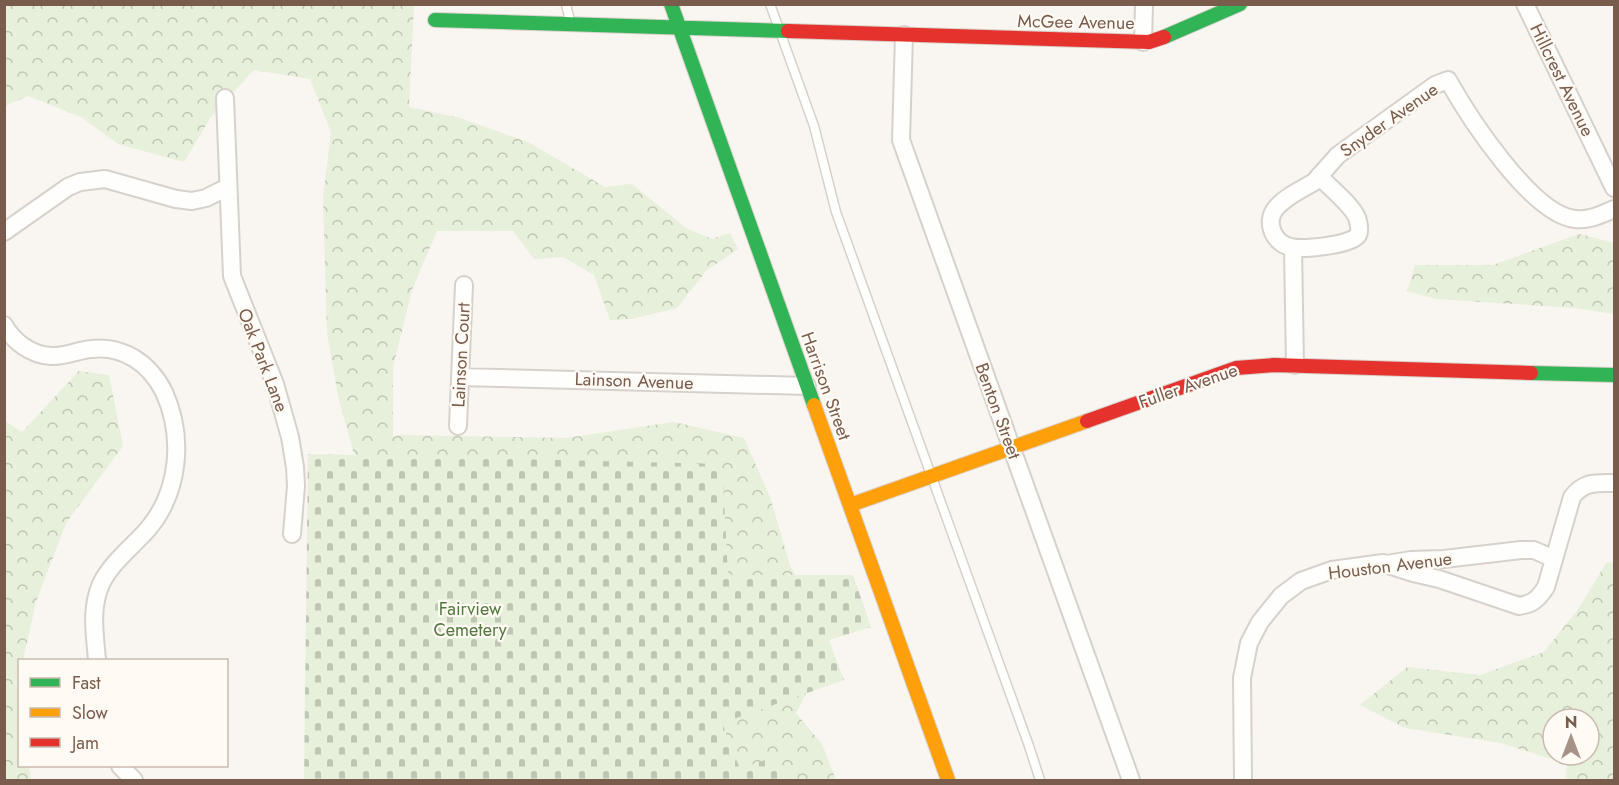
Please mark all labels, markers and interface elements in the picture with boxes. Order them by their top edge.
street label: McGee Avenue [1017,8,1135,36]
street label: Hillcrest Avenue [1523,19,1601,141]
street label: Snyder Avenue [1335,77,1443,163]
street label: Lainson Court [445,301,477,408]
street label: Oak Park Lane [231,304,295,416]
street label: Harrison Street [794,328,858,444]
street label: Fuller Avenue [1135,357,1241,415]
street label: Benton Street [969,359,1028,463]
street label: Lainson Avenue [574,366,694,396]
street label: Houston Avenue [1327,546,1453,586]
park label: Fairview Cemetery [433,596,507,643]
legend [18,659,228,767]
text: Fast [72,670,101,696]
text: Slow [72,700,109,726]
north arrow [1541,707,1601,767]
text: N [1565,711,1577,734]
text: Jam [70,730,99,756]

